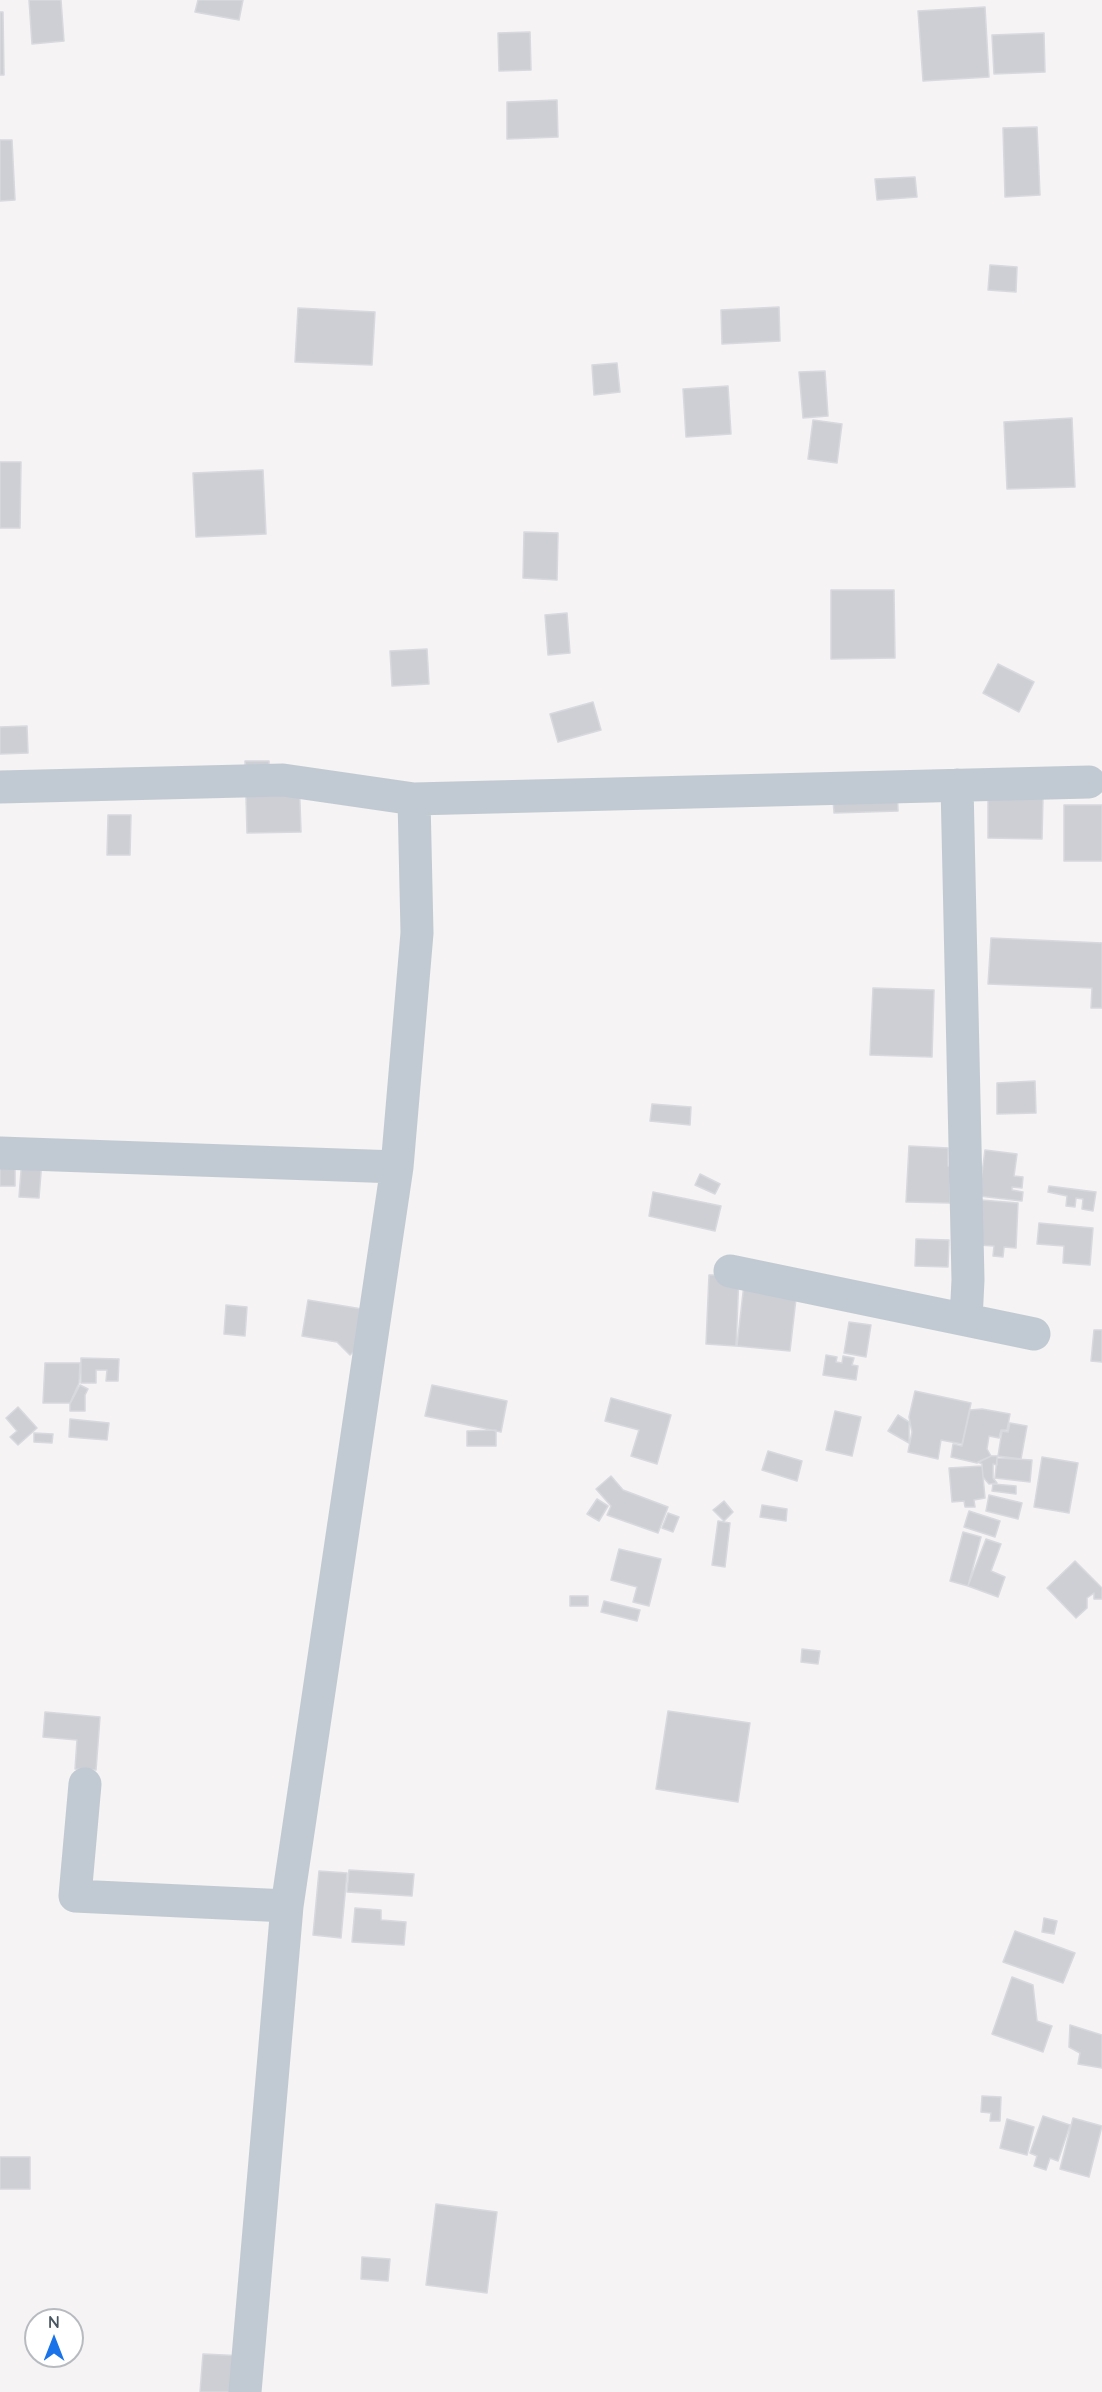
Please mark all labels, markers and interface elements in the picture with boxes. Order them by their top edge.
north arrow [24,2308,84,2368]
text: N [48,2312,60,2332]

